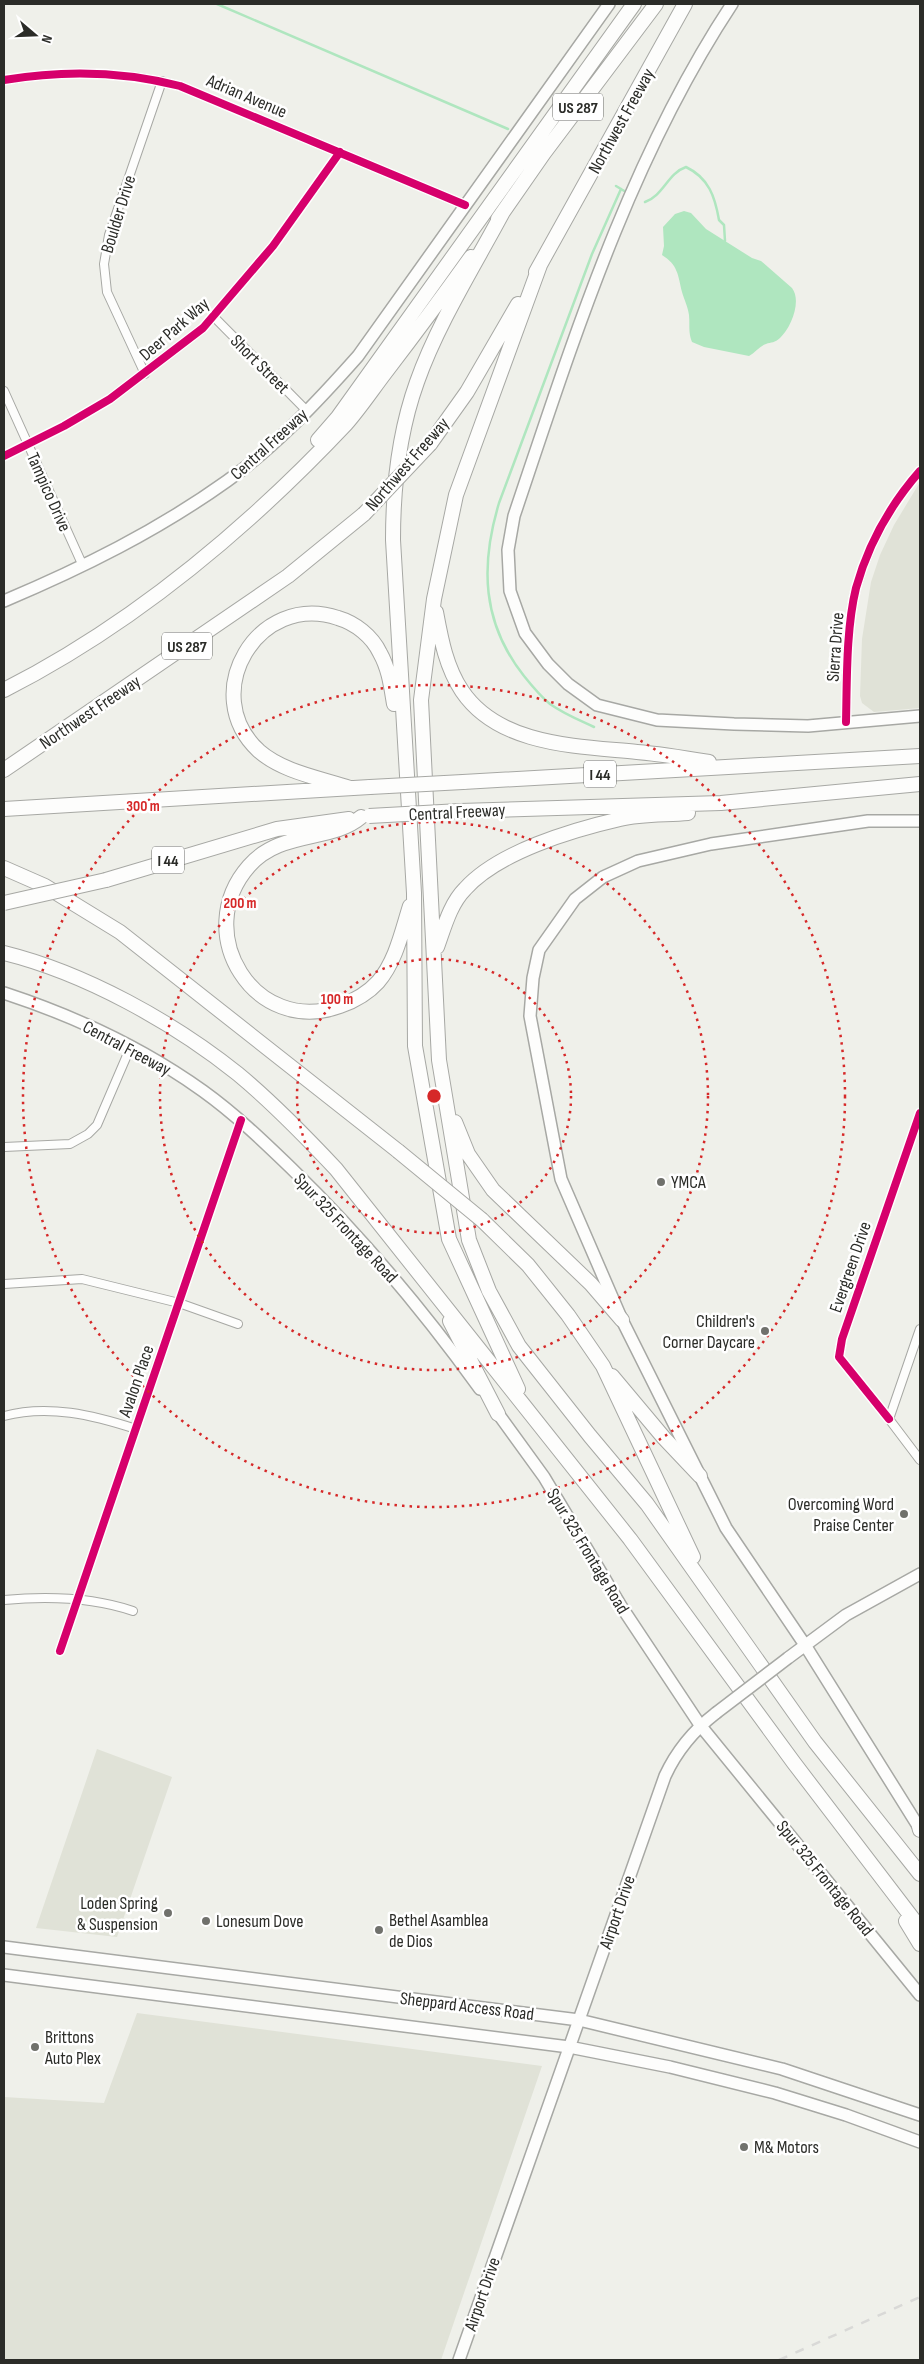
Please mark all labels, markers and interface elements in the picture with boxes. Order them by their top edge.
north arrow [10,10,60,60]
text: N [38,33,56,45]
street label: Northwest Freeway [584,65,659,178]
street label: Adrian Avenue [203,70,290,123]
road number: US 287 [553,94,603,120]
street label: Boulder Drive [97,173,140,256]
street label: Deer Park Way [135,293,214,365]
street label: Short Street [226,331,294,399]
street label: Central Freeway [226,404,312,485]
street label: Northwest Freeway [361,413,454,515]
street label: Tampico Drive [22,449,75,535]
street label: Sierra Drive [823,612,848,682]
road number: US 287 [162,632,212,659]
street label: Northwest Freeway [36,671,145,754]
road number: I 44 [584,761,616,788]
text: 300 m [126,797,160,816]
street label: Central Freeway [408,799,506,826]
road number: I 44 [152,846,184,874]
text: 200 m [223,894,257,913]
text: 100 m [321,990,353,1009]
street label: Central Freeway [79,1016,174,1080]
centre of rings [425,1087,443,1105]
street label: Spur 325 Frontage Road [289,1169,402,1288]
place label: YMCA [671,1172,706,1193]
marker: YMCA [655,1176,667,1188]
street label: Evergreen Drive [825,1219,876,1315]
place label: Children's Corner Daycare [662,1311,755,1353]
marker: Children's Corner Daycare [759,1325,771,1337]
street label: Avalon Place [114,1342,159,1421]
street label: Spur 325 Frontage Road [542,1485,633,1618]
place label: Overcoming Word Praise Center [788,1494,894,1536]
marker: Overcoming Word Praise Center [898,1508,910,1520]
street label: Spur 325 Frontage Road [772,1816,878,1940]
street label: Airport Drive [595,1873,640,1953]
place label: Loden Spring & Suspension [77,1893,158,1935]
marker: Loden Spring & Suspension [162,1907,174,1919]
place label: Bethel Asamblea de Dios [389,1910,489,1952]
place label: Lonesum Dove [216,1911,304,1932]
marker: Lonesum Dove [200,1915,212,1927]
marker: Bethel Asamblea de Dios [373,1924,385,1936]
street label: Sheppard Access Road [399,1988,535,2025]
place label: Brittons Auto Plex [44,2027,101,2069]
marker: Brittons Auto Plex [29,2041,41,2053]
place label: M& Motors [754,2137,819,2158]
marker: M& Motors [738,2141,750,2153]
street label: Airport Drive [460,2255,505,2335]

